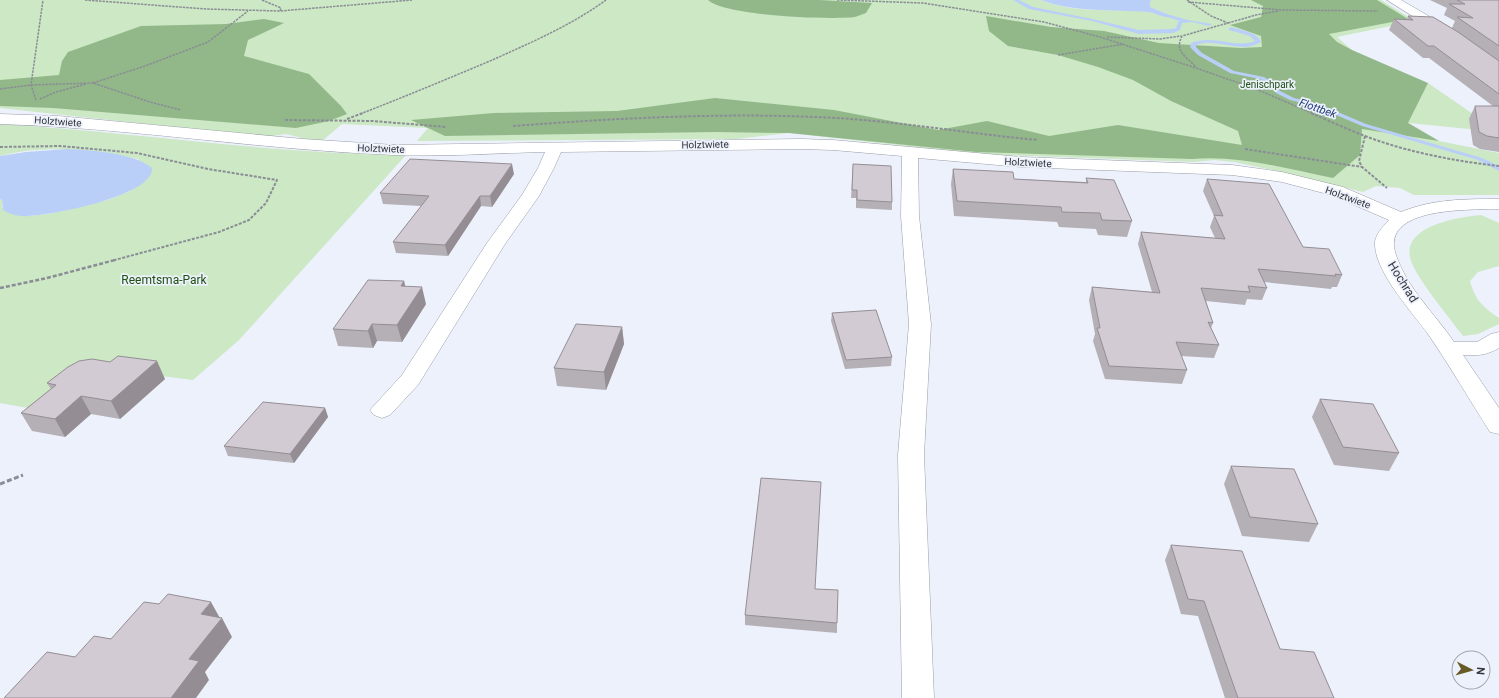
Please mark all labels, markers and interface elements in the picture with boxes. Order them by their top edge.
park label: Jenischpark [1240,79,1295,90]
water label: Flottbek [1297,96,1339,121]
street label: Holztwiete [34,114,82,129]
street label: Holztwiete [681,139,729,150]
street label: Holztwiete [357,142,405,155]
street label: Holztwiete [1004,156,1052,169]
street label: Holztwiete [1324,184,1372,211]
street label: Hochrad [1385,259,1421,305]
park label: Reemtsma-Park [121,273,208,287]
north arrow [1451,650,1491,690]
text: N [1474,666,1487,676]

